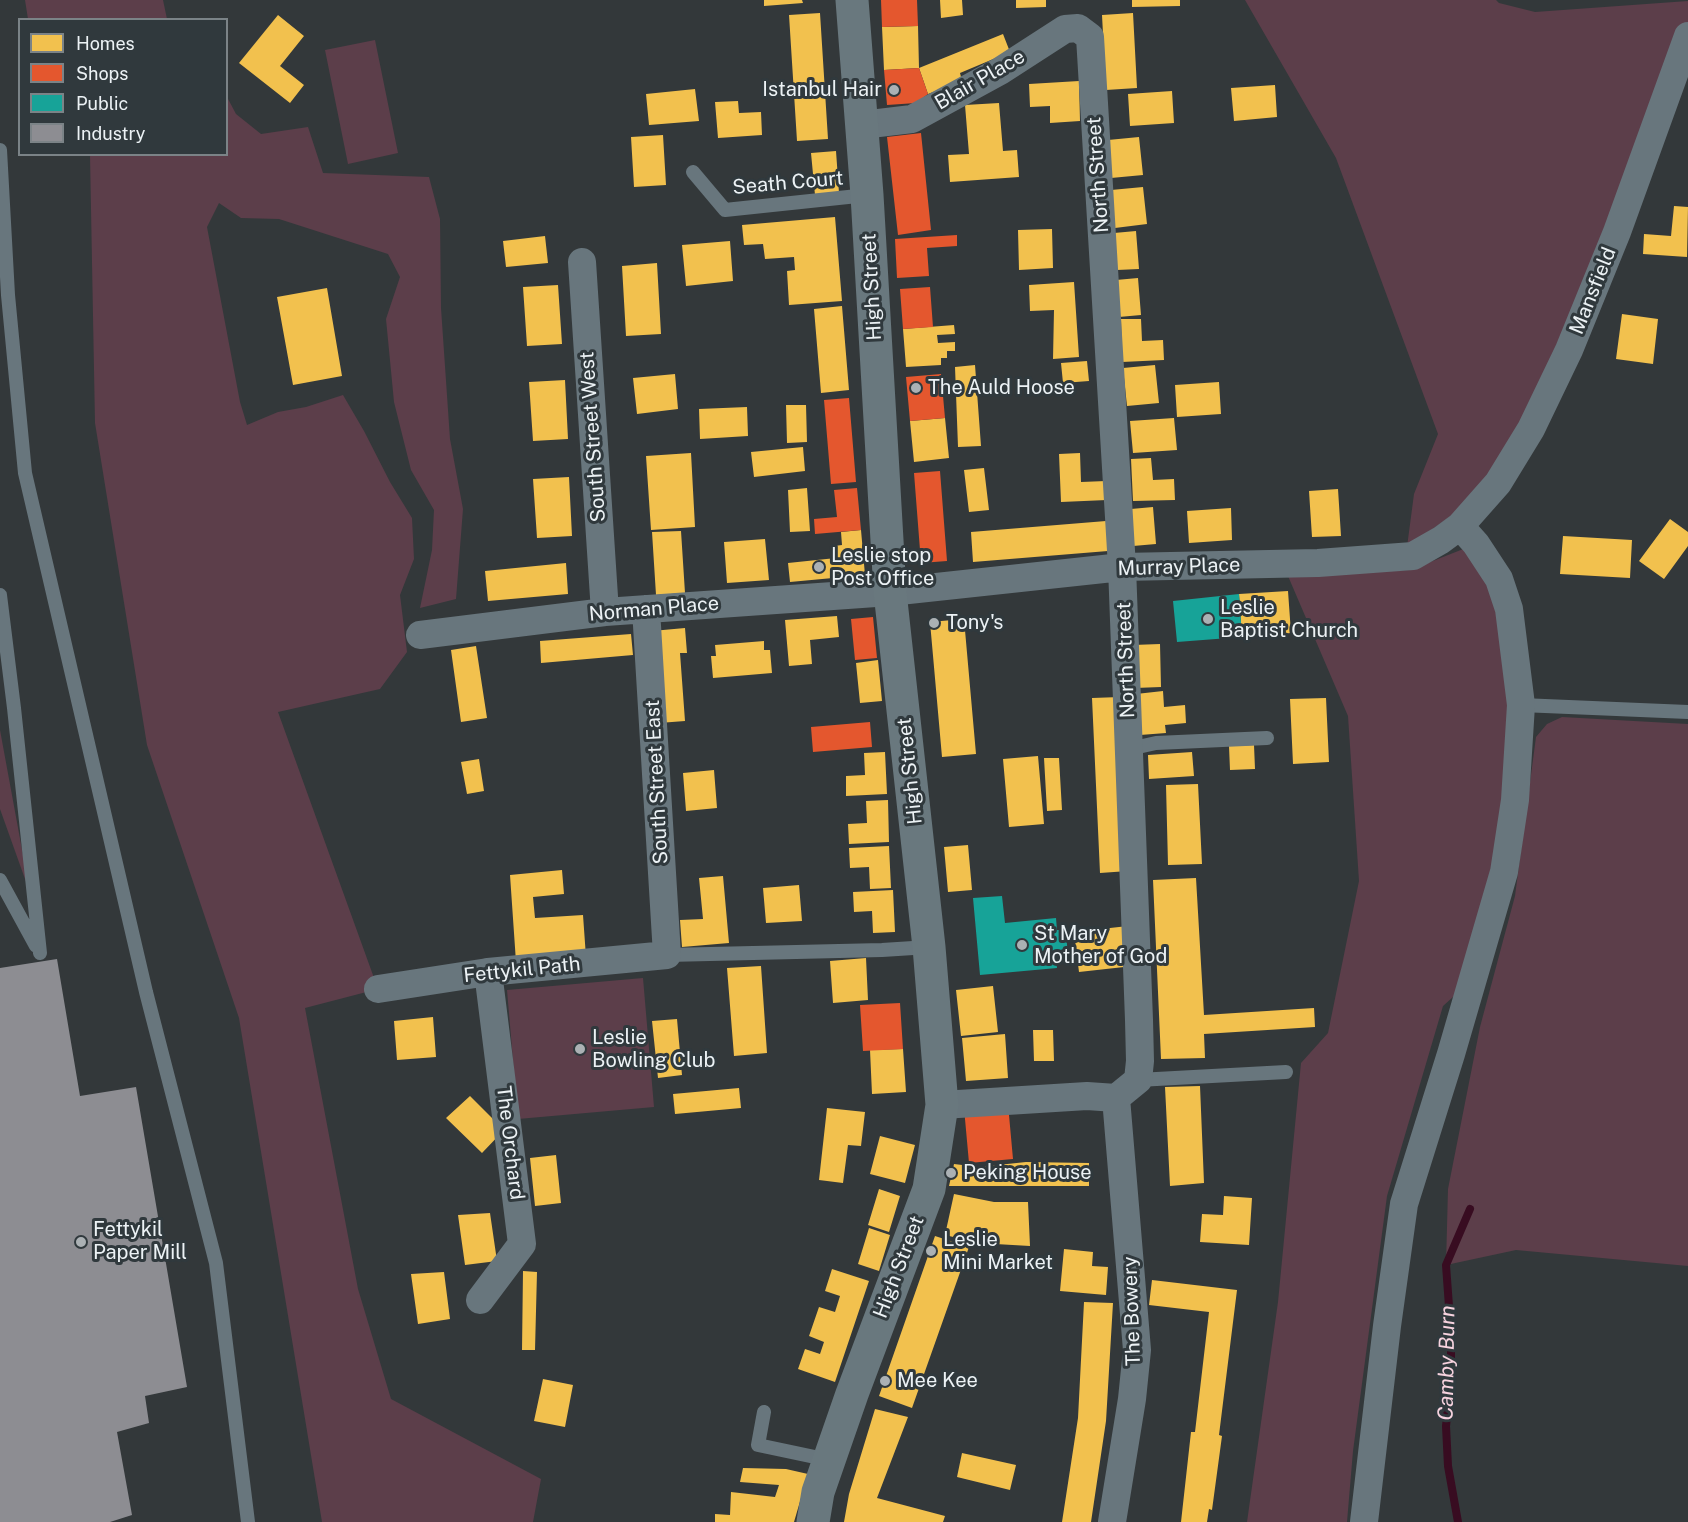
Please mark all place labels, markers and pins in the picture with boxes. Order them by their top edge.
place label: Istanbul Hair [762,78,882,102]
marker: Istanbul Hair [887,83,901,97]
place label: The Auld Hoose [928,376,1075,400]
marker: The Auld Hoose [909,381,923,395]
place label: Leslie stop Post Office [831,544,934,591]
marker: Leslie stop Post Office [812,560,826,574]
place label: Leslie Baptist Church [1220,596,1358,643]
place label: Tony's [946,611,1003,635]
marker: Leslie Baptist Church [1201,612,1215,626]
marker: Tony's [927,616,941,630]
place label: St Mary Mother of God [1034,922,1167,969]
marker: St Mary Mother of God [1015,938,1029,952]
place label: Leslie Bowling Club [592,1026,715,1073]
marker: Leslie Bowling Club [573,1042,587,1056]
place label: Peking House [963,1161,1092,1185]
marker: Peking House [944,1166,958,1180]
place label: Fettykil Paper Mill [93,1218,187,1265]
place label: Leslie Mini Market [943,1228,1053,1275]
marker: Fettykil Paper Mill [74,1235,88,1249]
marker: Leslie Mini Market [924,1244,938,1258]
place label: Mee Kee [897,1369,978,1393]
marker: Mee Kee [878,1374,892,1388]

